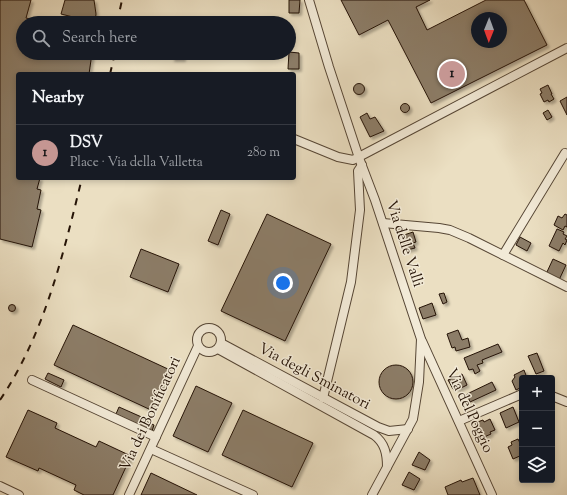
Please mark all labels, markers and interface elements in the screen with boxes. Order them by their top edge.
north arrow [471,12,507,48]
search box [16,16,296,60]
icon: search [30,27,52,49]
text: Search here [62,28,137,49]
pin: 1 [439,59,465,89]
text: Nearby [32,86,84,110]
text: DSV [70,133,103,154]
text: 1 [43,144,47,162]
text: 280 m [247,144,280,162]
text: Place · Via della Valletta [70,154,203,172]
street label: Via delle Valli [380,198,428,290]
your location [273,273,293,293]
street label: Via degli Sminatori [254,339,374,415]
street label: Via dei Bonificatori [115,353,187,475]
street label: Via del Poggio [440,365,498,457]
map controls [519,375,555,483]
button: + [519,375,555,411]
button: − [519,411,555,447]
button: layers [519,447,555,483]

